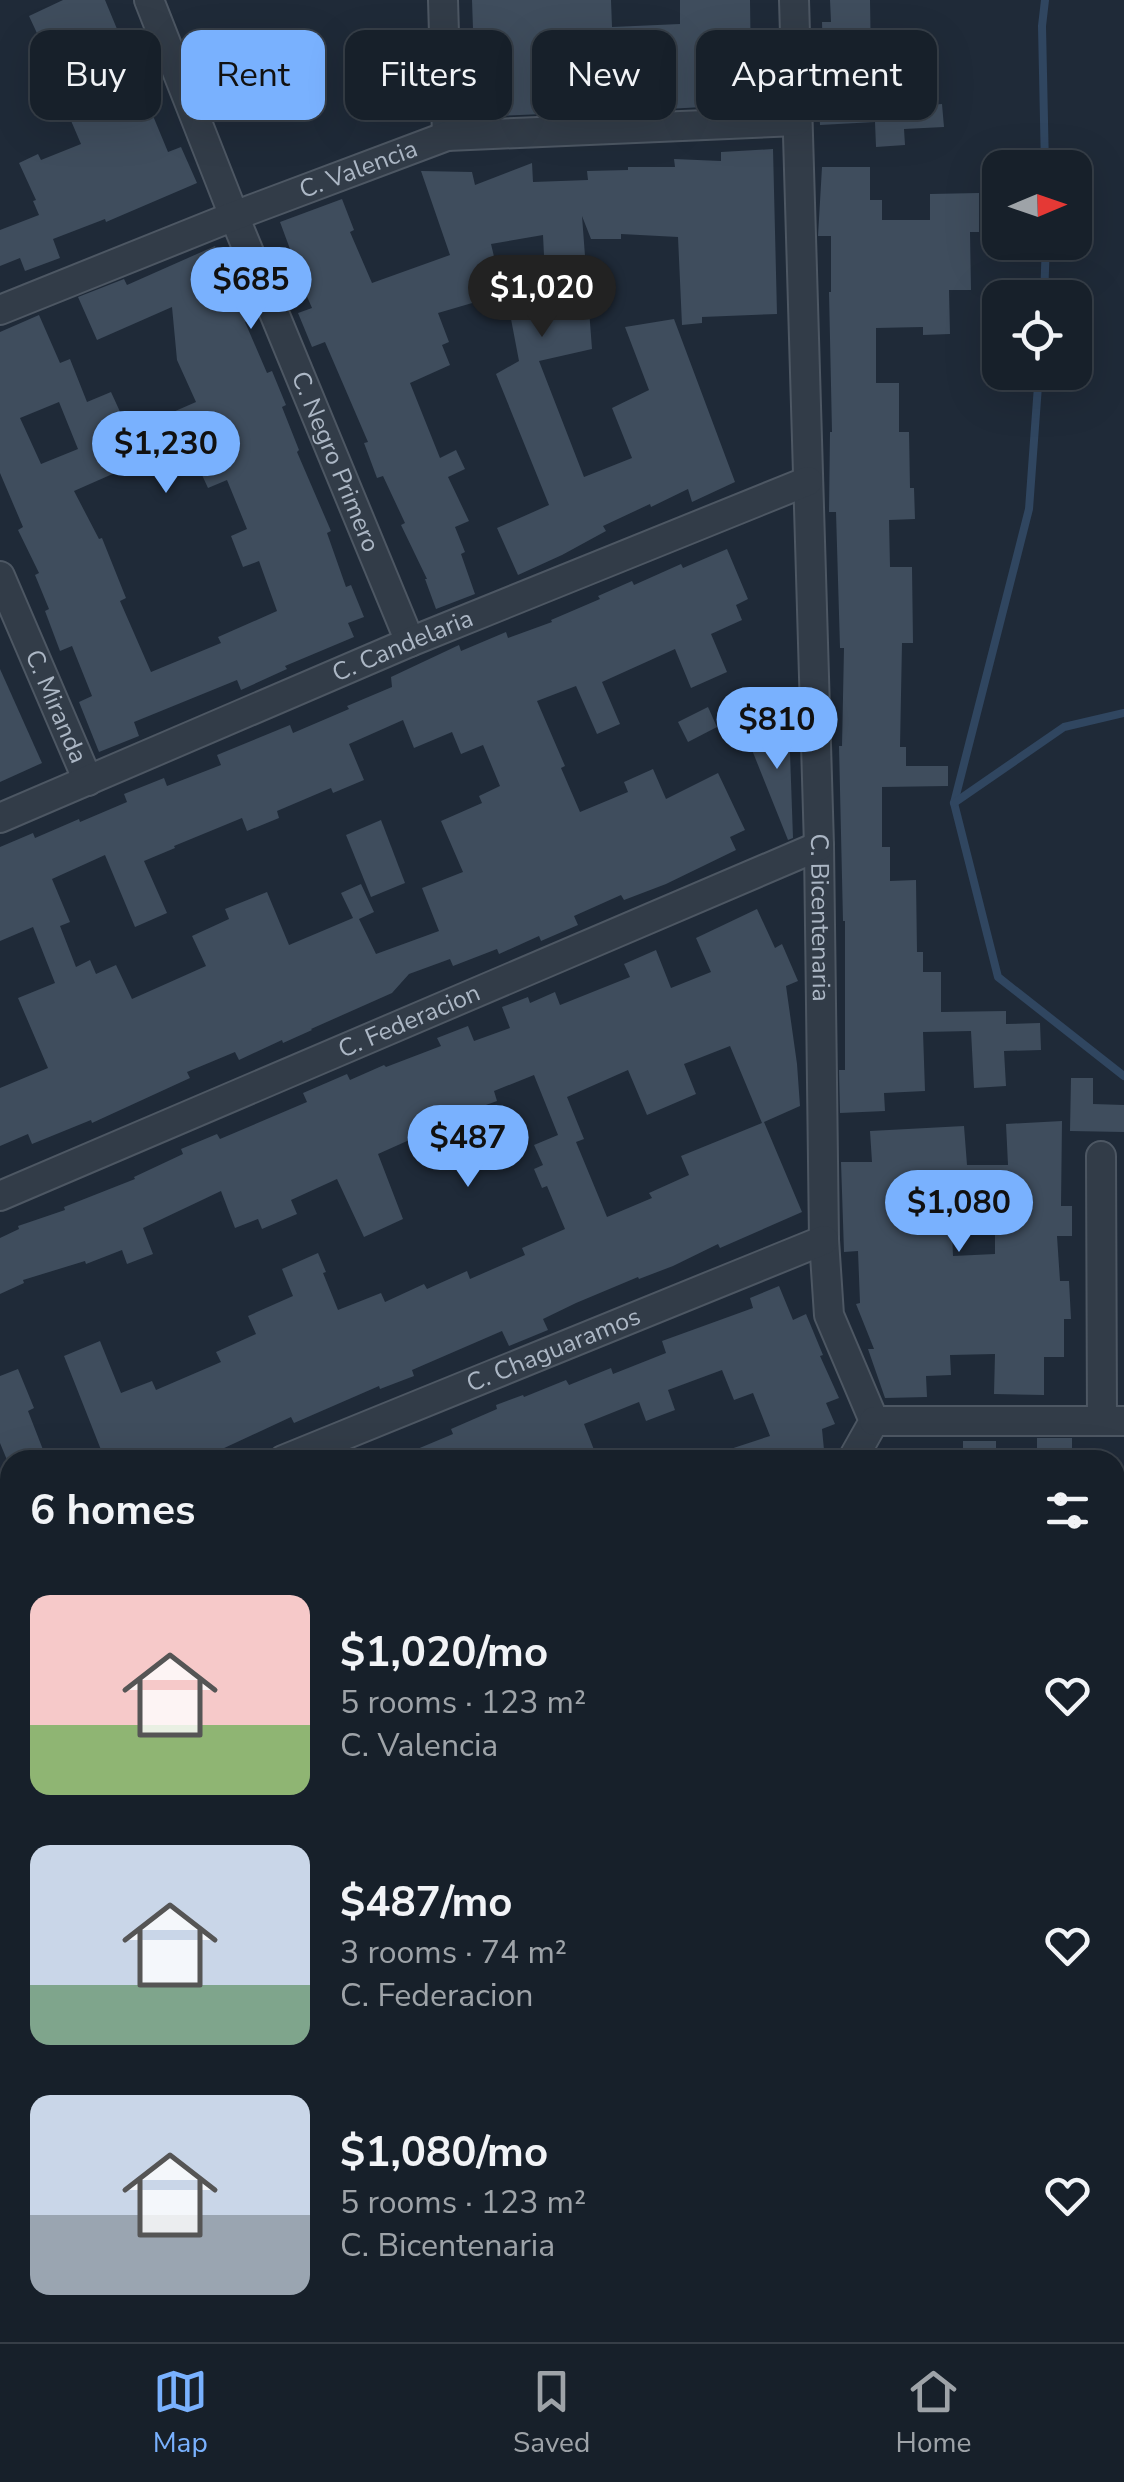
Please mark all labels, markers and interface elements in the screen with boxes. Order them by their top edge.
chip: Buy [30,30,161,120]
chip: Rent [181,30,325,120]
chip: Filters [345,30,512,120]
chip: New [532,30,676,120]
chip: Apartment [696,30,937,120]
street label: C. Valencia [294,132,422,207]
north arrow [982,150,1092,260]
map controls [982,150,1092,390]
pin: $685 [192,247,310,332]
pin: $1,020 [461,255,623,340]
text: $685 [213,258,289,301]
text: $1,020 [490,266,594,309]
button: locate [982,280,1092,390]
street label: C. Negro Primero [283,366,388,557]
pin: $1,230 [85,411,247,496]
text: $1,230 [114,422,218,465]
street label: C. Candelaria [327,601,478,690]
street label: C. Miranda [17,644,95,769]
pin: $810 [718,687,836,772]
text: $810 [739,698,815,741]
street label: C. Bicentenaria [802,833,838,1002]
street label: C. Federacion [333,976,485,1066]
pin: $487 [409,1105,527,1190]
text: $487 [430,1116,506,1159]
pin: $1,080 [878,1170,1040,1255]
text: $1,080 [907,1181,1011,1224]
street label: C. Chaguaramos [461,1299,646,1401]
text: 6 homes [30,1482,195,1539]
icon: filters [1040,1483,1095,1538]
text: $1,020/mo [340,1624,548,1681]
icon: home [110,1635,230,1755]
icon: heart [1040,1668,1095,1723]
text: 5 rooms · 123 m² [340,1681,586,1724]
text: C. Valencia [340,1724,498,1767]
text: $487/mo [340,1874,512,1931]
icon: home [110,1885,230,2005]
icon: heart [1040,1918,1095,1973]
text: 3 rooms · 74 m² [340,1931,567,1974]
text: C. Federacion [340,1974,533,2017]
text: $1,080/mo [340,2124,548,2181]
icon: home [110,2135,230,2255]
icon: heart [1040,2168,1095,2223]
text: 5 rooms · 123 m² [340,2181,586,2224]
text: C. Bicentenaria [340,2224,555,2267]
tab: Map [153,2364,208,2462]
tab: Saved [513,2364,590,2462]
tab: Home [896,2364,971,2462]

